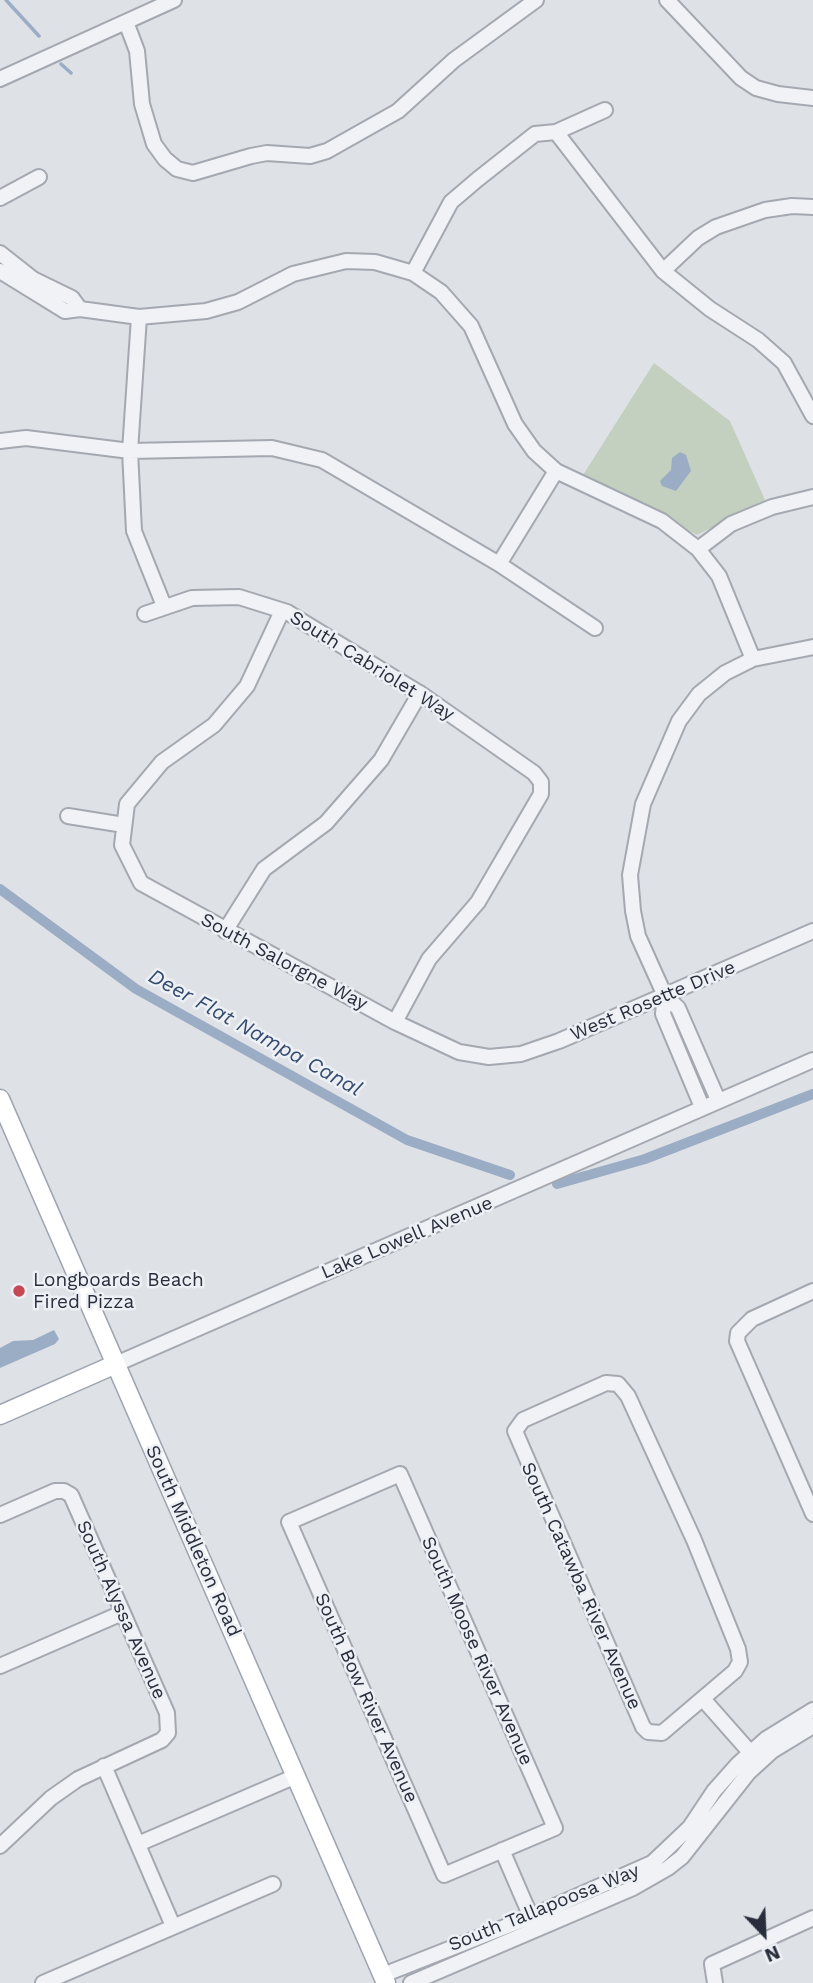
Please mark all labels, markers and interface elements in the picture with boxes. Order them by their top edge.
street label: South Cabriolet Way [285,606,459,726]
street label: South Salorgne Way [197,908,371,1016]
street label: West Rosette Drive [567,956,739,1046]
water label: Deer Flat Nampa Canal [144,964,366,1102]
street label: Lake Lowell Avenue [318,1192,496,1284]
place label: Longboards Beach Fired Pizza [33,1269,204,1313]
marker: Longboards Beach Fired Pizza [11,1283,27,1299]
street label: South Middleton Road [140,1442,246,1640]
street label: South Catawba River Avenue [516,1459,646,1713]
street label: South Alyssa Avenue [71,1517,171,1703]
street label: South Moose River Avenue [416,1533,538,1769]
street label: South Bow River Avenue [309,1590,423,1806]
street label: South Tallapoosa Way [445,1859,643,1957]
north arrow [729,1899,799,1969]
text: N [761,1940,783,1967]

